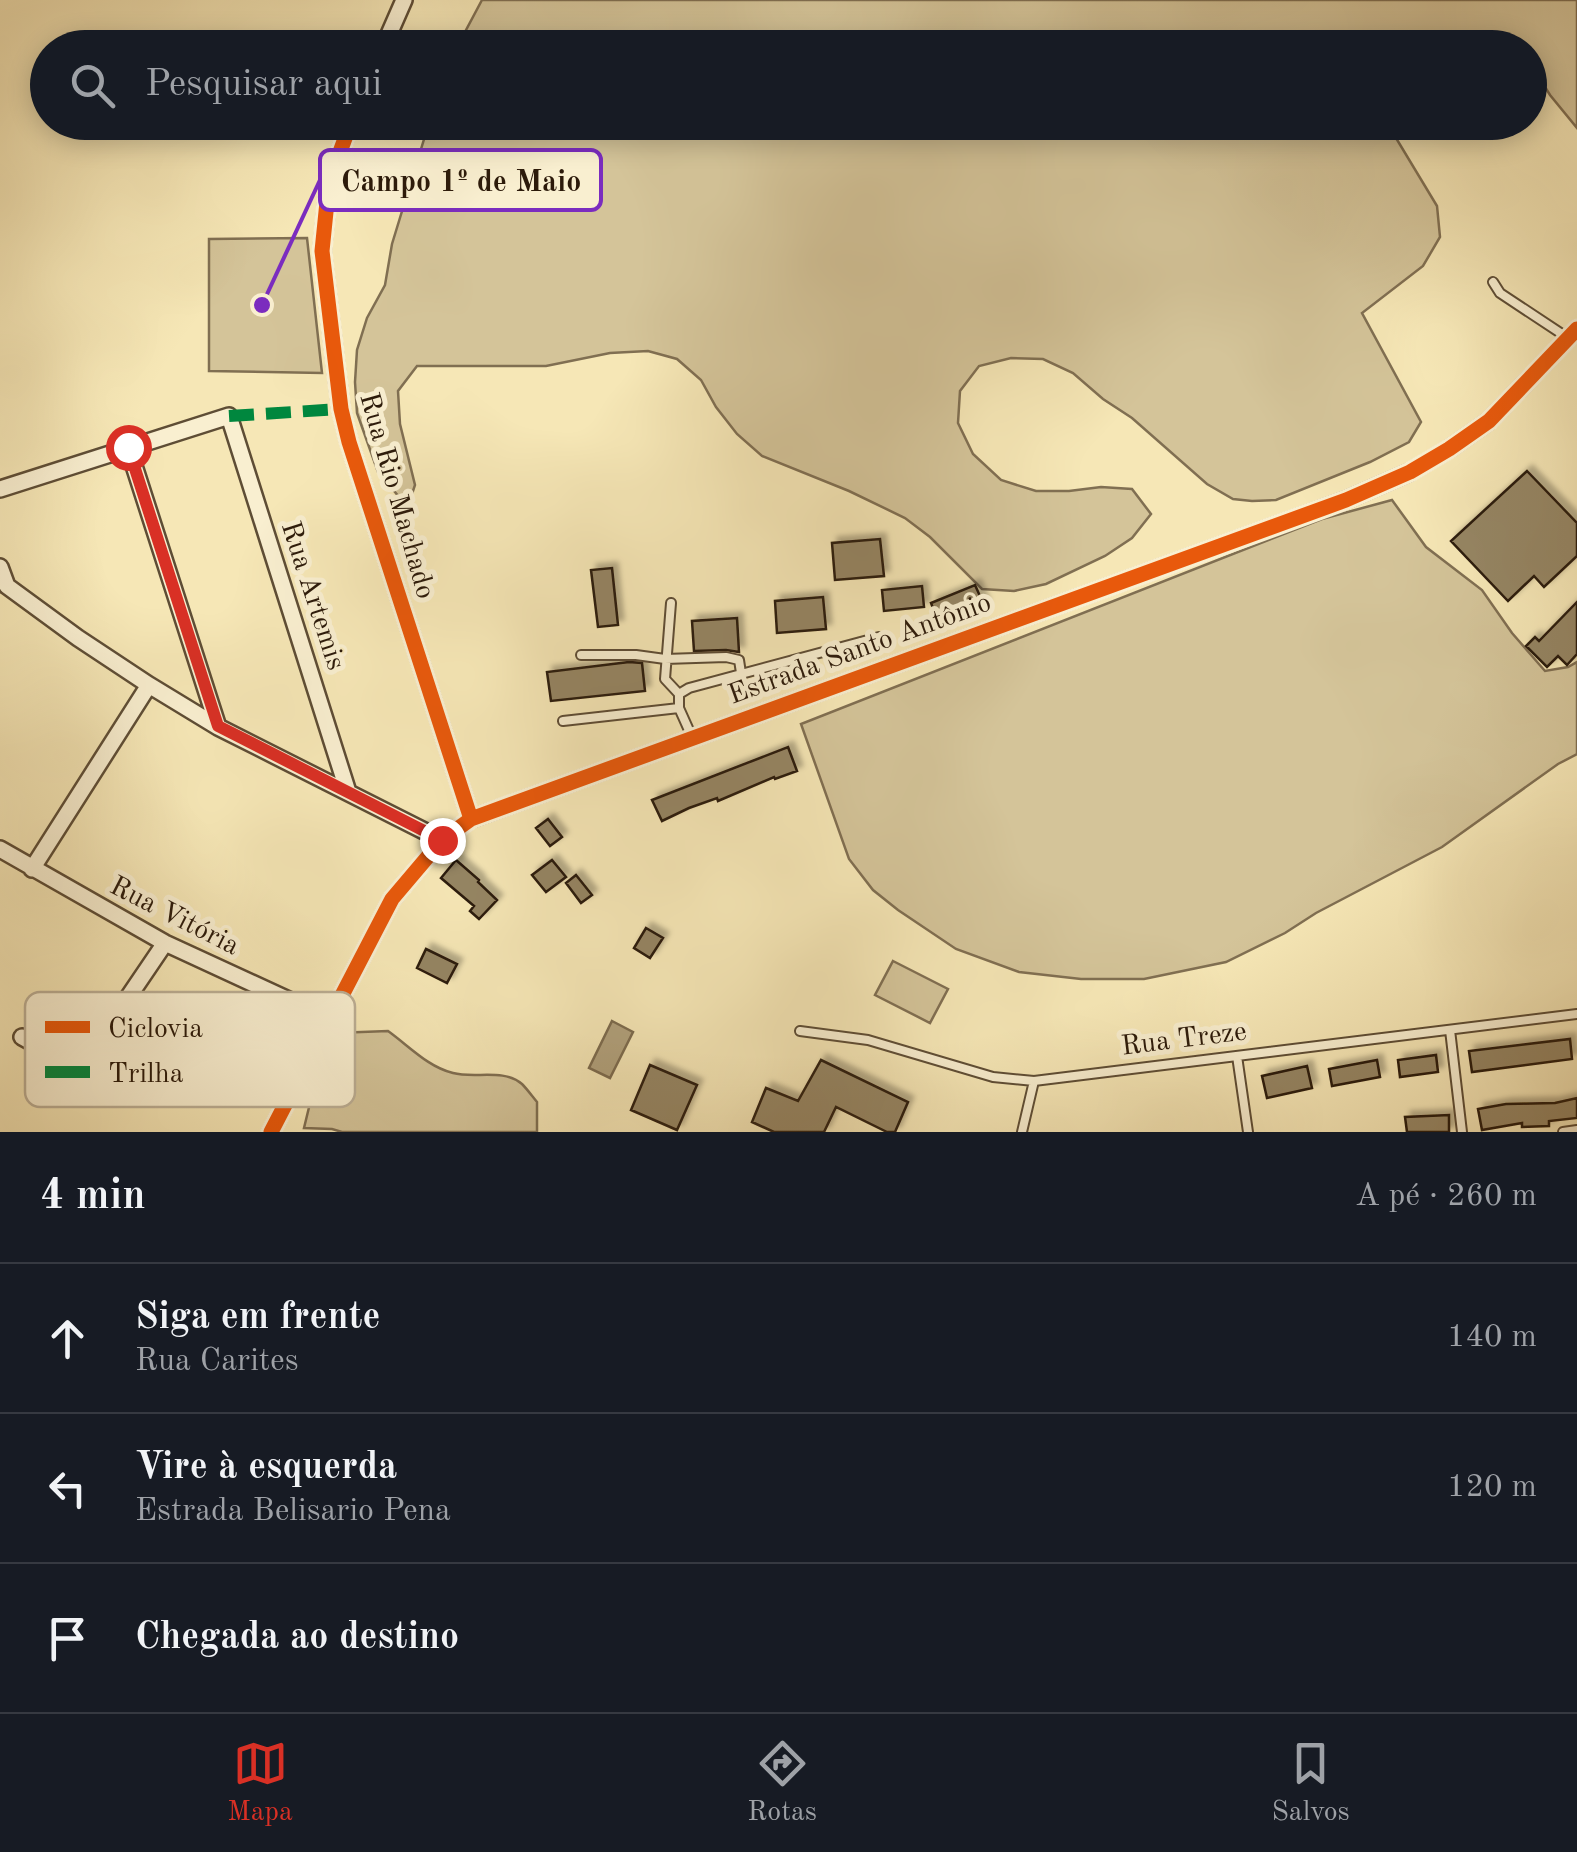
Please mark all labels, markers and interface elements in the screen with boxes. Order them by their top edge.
search box [30,30,1547,140]
icon: search [65,58,120,113]
text: Pesquisar aqui [145,66,382,104]
callout: Campo 1º de Maio [320,150,601,210]
text: Campo 1º de Maio [341,168,581,198]
street label: Rua Rio Machado [353,390,439,602]
route start [106,425,152,471]
street label: Rua Artemis [275,518,349,674]
street label: Estrada Santo Antônio [725,589,995,711]
route end [420,818,466,864]
street label: Rua Vitória [105,872,243,962]
legend [25,992,355,1107]
text: Ciclovia [108,1016,203,1044]
street label: Rua Treze [1120,1018,1248,1062]
text: Trilha [108,1061,184,1089]
text: 4 min [40,1176,146,1218]
text: A pé · 260 m [1355,1181,1537,1213]
text: Siga em frente [135,1299,380,1337]
icon: ahead [40,1311,95,1366]
text: 140 m [1447,1322,1537,1354]
text: Rua Carites [135,1346,299,1378]
text: Vire à esquerda [135,1449,397,1487]
icon: left [40,1461,95,1516]
text: 120 m [1447,1472,1537,1504]
text: Estrada Belisario Pena [135,1496,451,1528]
icon: arrive [40,1611,95,1666]
text: Chegada ao destino [135,1619,459,1657]
tab: Mapa [227,1736,293,1831]
tab: Rotas [747,1736,817,1831]
tab: Salvos [1271,1736,1350,1831]

